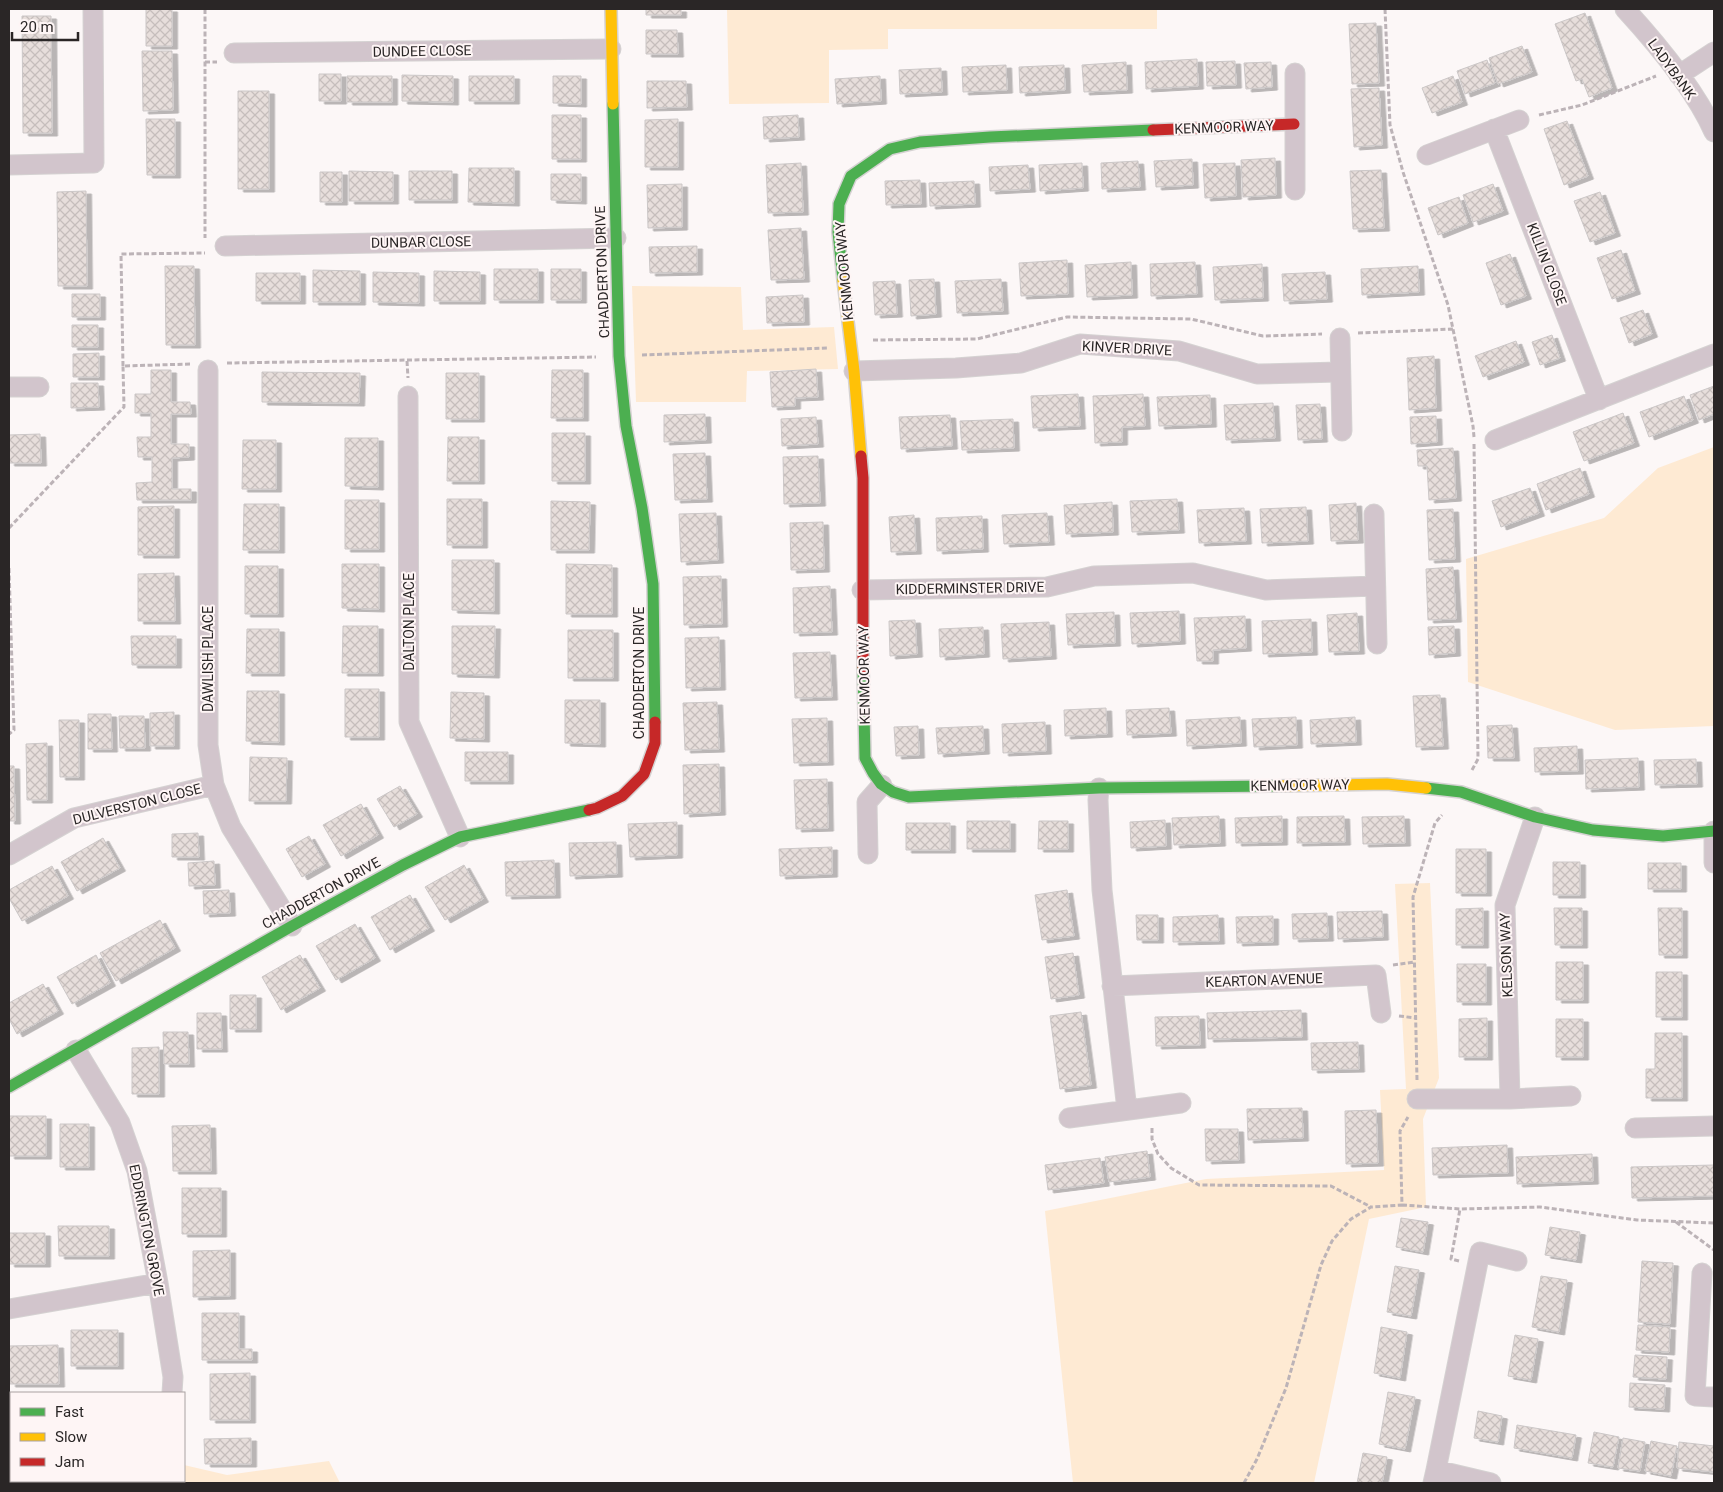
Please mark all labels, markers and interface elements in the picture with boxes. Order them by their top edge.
scale bar [12,10,79,42]
text: 20 m [20,18,54,36]
street label: LADYBANK [1645,36,1699,102]
street label: DUNDEE CLOSE [372,42,472,60]
street label: KENMOOR WAY [1174,117,1275,137]
street label: CHADDERTON DRIVE [592,205,612,338]
street label: KENMOOR WAY [832,220,856,321]
street label: KILLIN CLOSE [1524,220,1570,308]
street label: DUNBAR CLOSE [371,233,471,251]
street label: KINVER DRIVE [1082,338,1172,358]
street label: DALTON PLACE [401,573,417,671]
street label: KIDDERMINSTER DRIVE [895,579,1045,597]
street label: DAWLISH PLACE [200,606,216,712]
street label: CHADDERTON DRIVE [631,607,647,739]
street label: KENMOOR WAY [855,625,873,725]
street label: KENMOOR WAY [1250,776,1350,794]
street label: DULVERSTON CLOSE [71,780,203,828]
street label: CHADDERTON DRIVE [259,854,383,932]
street label: KELSON WAY [1497,912,1515,998]
street label: KEARTON AVENUE [1205,970,1323,990]
street label: EDDRINGTON GROVE [126,1163,168,1297]
legend [10,1392,185,1482]
text: Fast [55,1403,84,1421]
text: Slow [55,1428,87,1446]
text: Jam [55,1453,85,1471]

